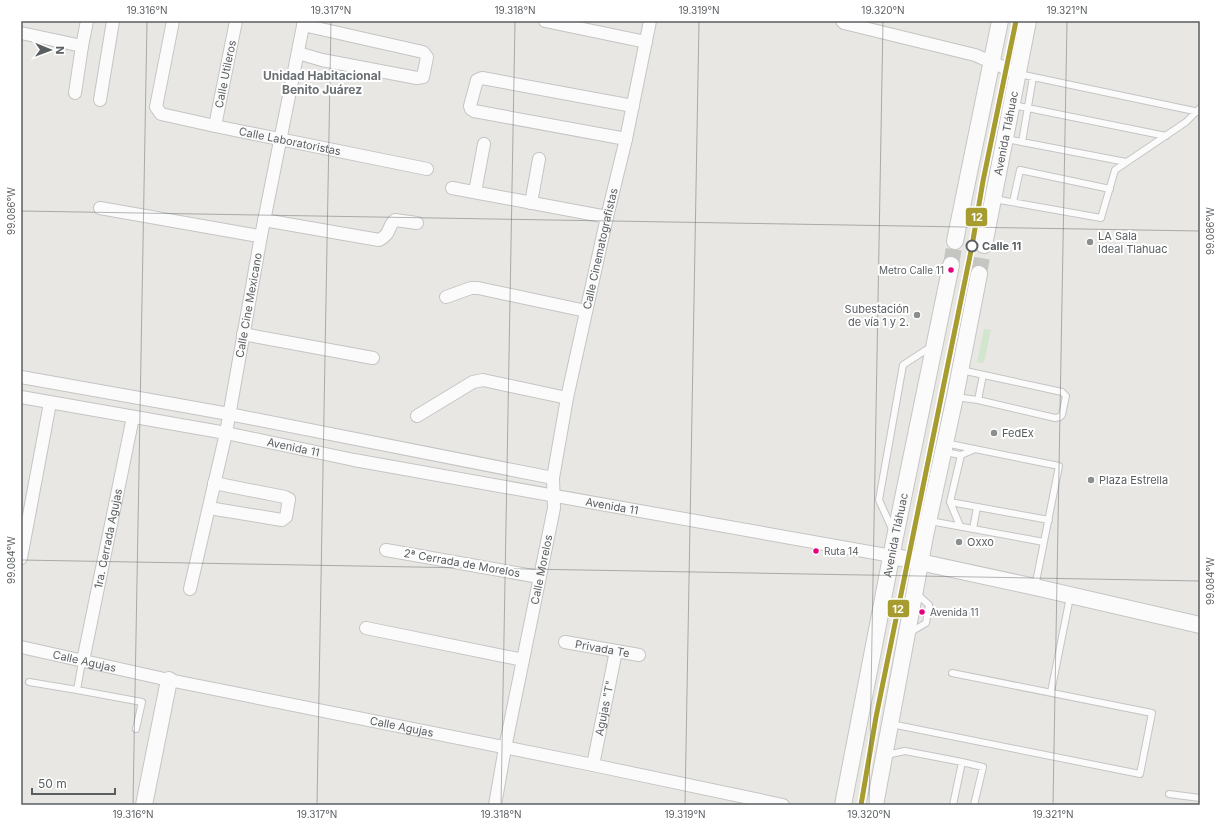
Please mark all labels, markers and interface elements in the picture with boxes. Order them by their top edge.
text: 19.316°N [126,4,168,16]
text: 19.317°N [311,4,351,16]
text: 19.318°N [494,4,536,16]
text: 19.319°N [678,4,720,16]
text: 19.320°N [861,4,905,16]
text: 19.321°N [1046,4,1088,16]
north arrow [30,30,70,70]
street label: Calle Utileros [212,39,239,109]
text: N [53,46,67,54]
district label: Unidad Habitacional Benito Juárez [263,68,381,97]
street label: Avenida Tláhuac [991,90,1021,177]
street label: Calle Laboratoristas [238,124,342,158]
street label: Calle Cinematografistas [580,186,621,311]
text: 99.086°W [5,187,17,235]
line badge: 12 [965,207,988,227]
text: 99.086°W [1204,207,1216,255]
text: 12 [971,210,983,224]
place label: LA Sala Ideal Tlahuac [1098,229,1168,256]
marker: LA Sala Ideal Tlahuac [1085,237,1095,247]
marker: Calle 11 [965,239,979,253]
place label: Calle 11 [982,239,1021,253]
street label: Calle Cine Mexicano [233,251,265,359]
place label: Metro Calle 11 [879,264,944,276]
marker: Metro Calle 11 [946,265,956,275]
place label: Subestación de vía 1 y 2. [845,302,909,329]
marker: Subestación de vía 1 y 2. [912,310,922,320]
place label: FedEx [1002,426,1034,440]
marker: FedEx [989,428,999,438]
street label: Avenida 11 [266,435,321,460]
place label: Plaza Estrella [1099,473,1168,487]
marker: Plaza Estrella [1086,475,1096,485]
street label: 1ra. Cerrada Agujas [91,487,125,590]
street label: Avenida Tláhuac [880,492,911,579]
street label: Avenida 11 [584,494,639,518]
street label: Calle Morelos [527,533,555,606]
place label: Oxxo [967,535,994,549]
text: 99.084°W [5,536,17,584]
marker: Oxxo [954,537,964,547]
place label: Ruta 14 [824,545,859,557]
street label: 2ª Cerrada de Morelos [403,546,522,580]
marker: Ruta 14 [811,546,821,556]
text: 99.084°W [1204,557,1216,605]
line badge: 12 [887,599,910,618]
text: 12 [892,602,904,616]
place label: Avenida 11 [930,606,979,618]
marker: Avenida 11 [917,607,927,617]
street label: Privada Te [574,637,631,660]
street label: Calle Agujas [51,647,118,675]
street label: Agujas "T" [592,679,617,737]
street label: Calle Agujas [369,713,435,740]
scale bar [32,770,115,796]
text: 50 m [38,776,67,791]
text: 19.316°N [112,808,154,820]
text: 19.317°N [297,808,337,820]
text: 19.318°N [480,808,522,820]
text: 19.319°N [664,808,706,820]
text: 19.320°N [847,808,891,820]
text: 19.321°N [1032,808,1074,820]

